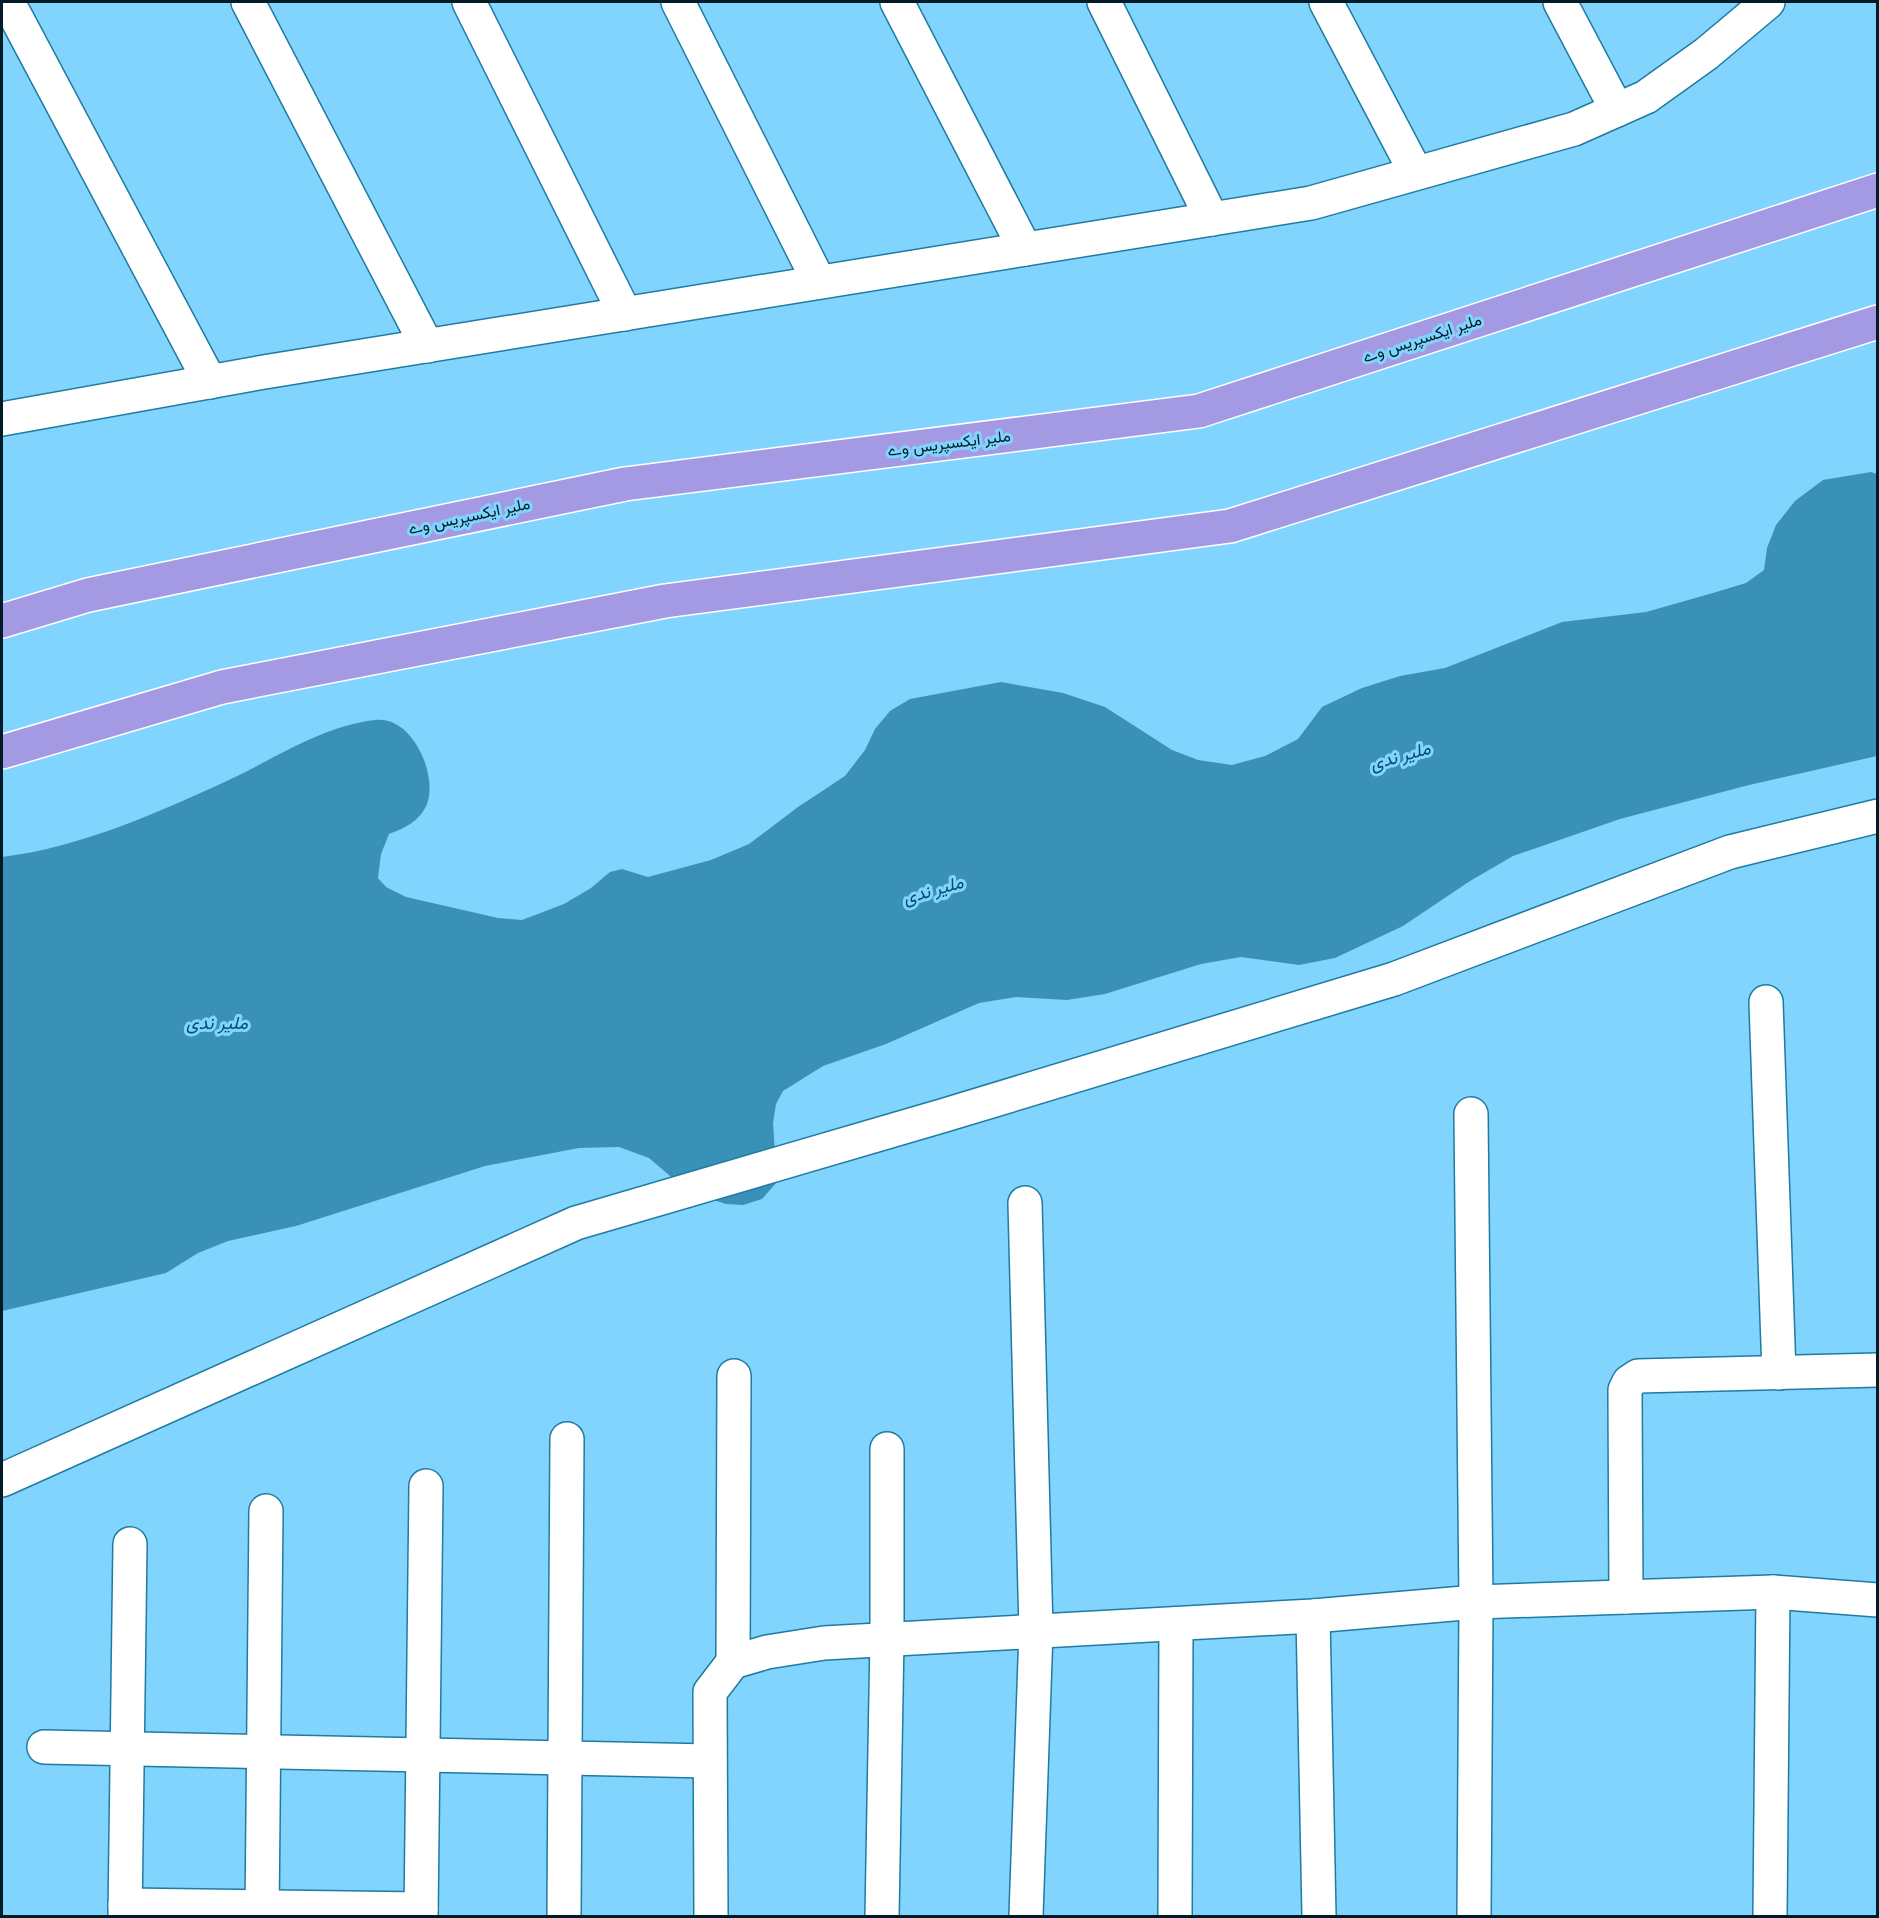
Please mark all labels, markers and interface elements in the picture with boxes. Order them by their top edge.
street label: ملیر ایکسپریس وے [1360,311,1485,368]
street label: ملیر ایکسپریس وے [886,427,1012,462]
street label: ملیر ایکسپریس وے [407,495,532,540]
water label: ملیر ندی [1368,738,1433,775]
water label: ملیر ندی [901,872,966,909]
water label: ملیر ندی [186,1013,248,1034]

